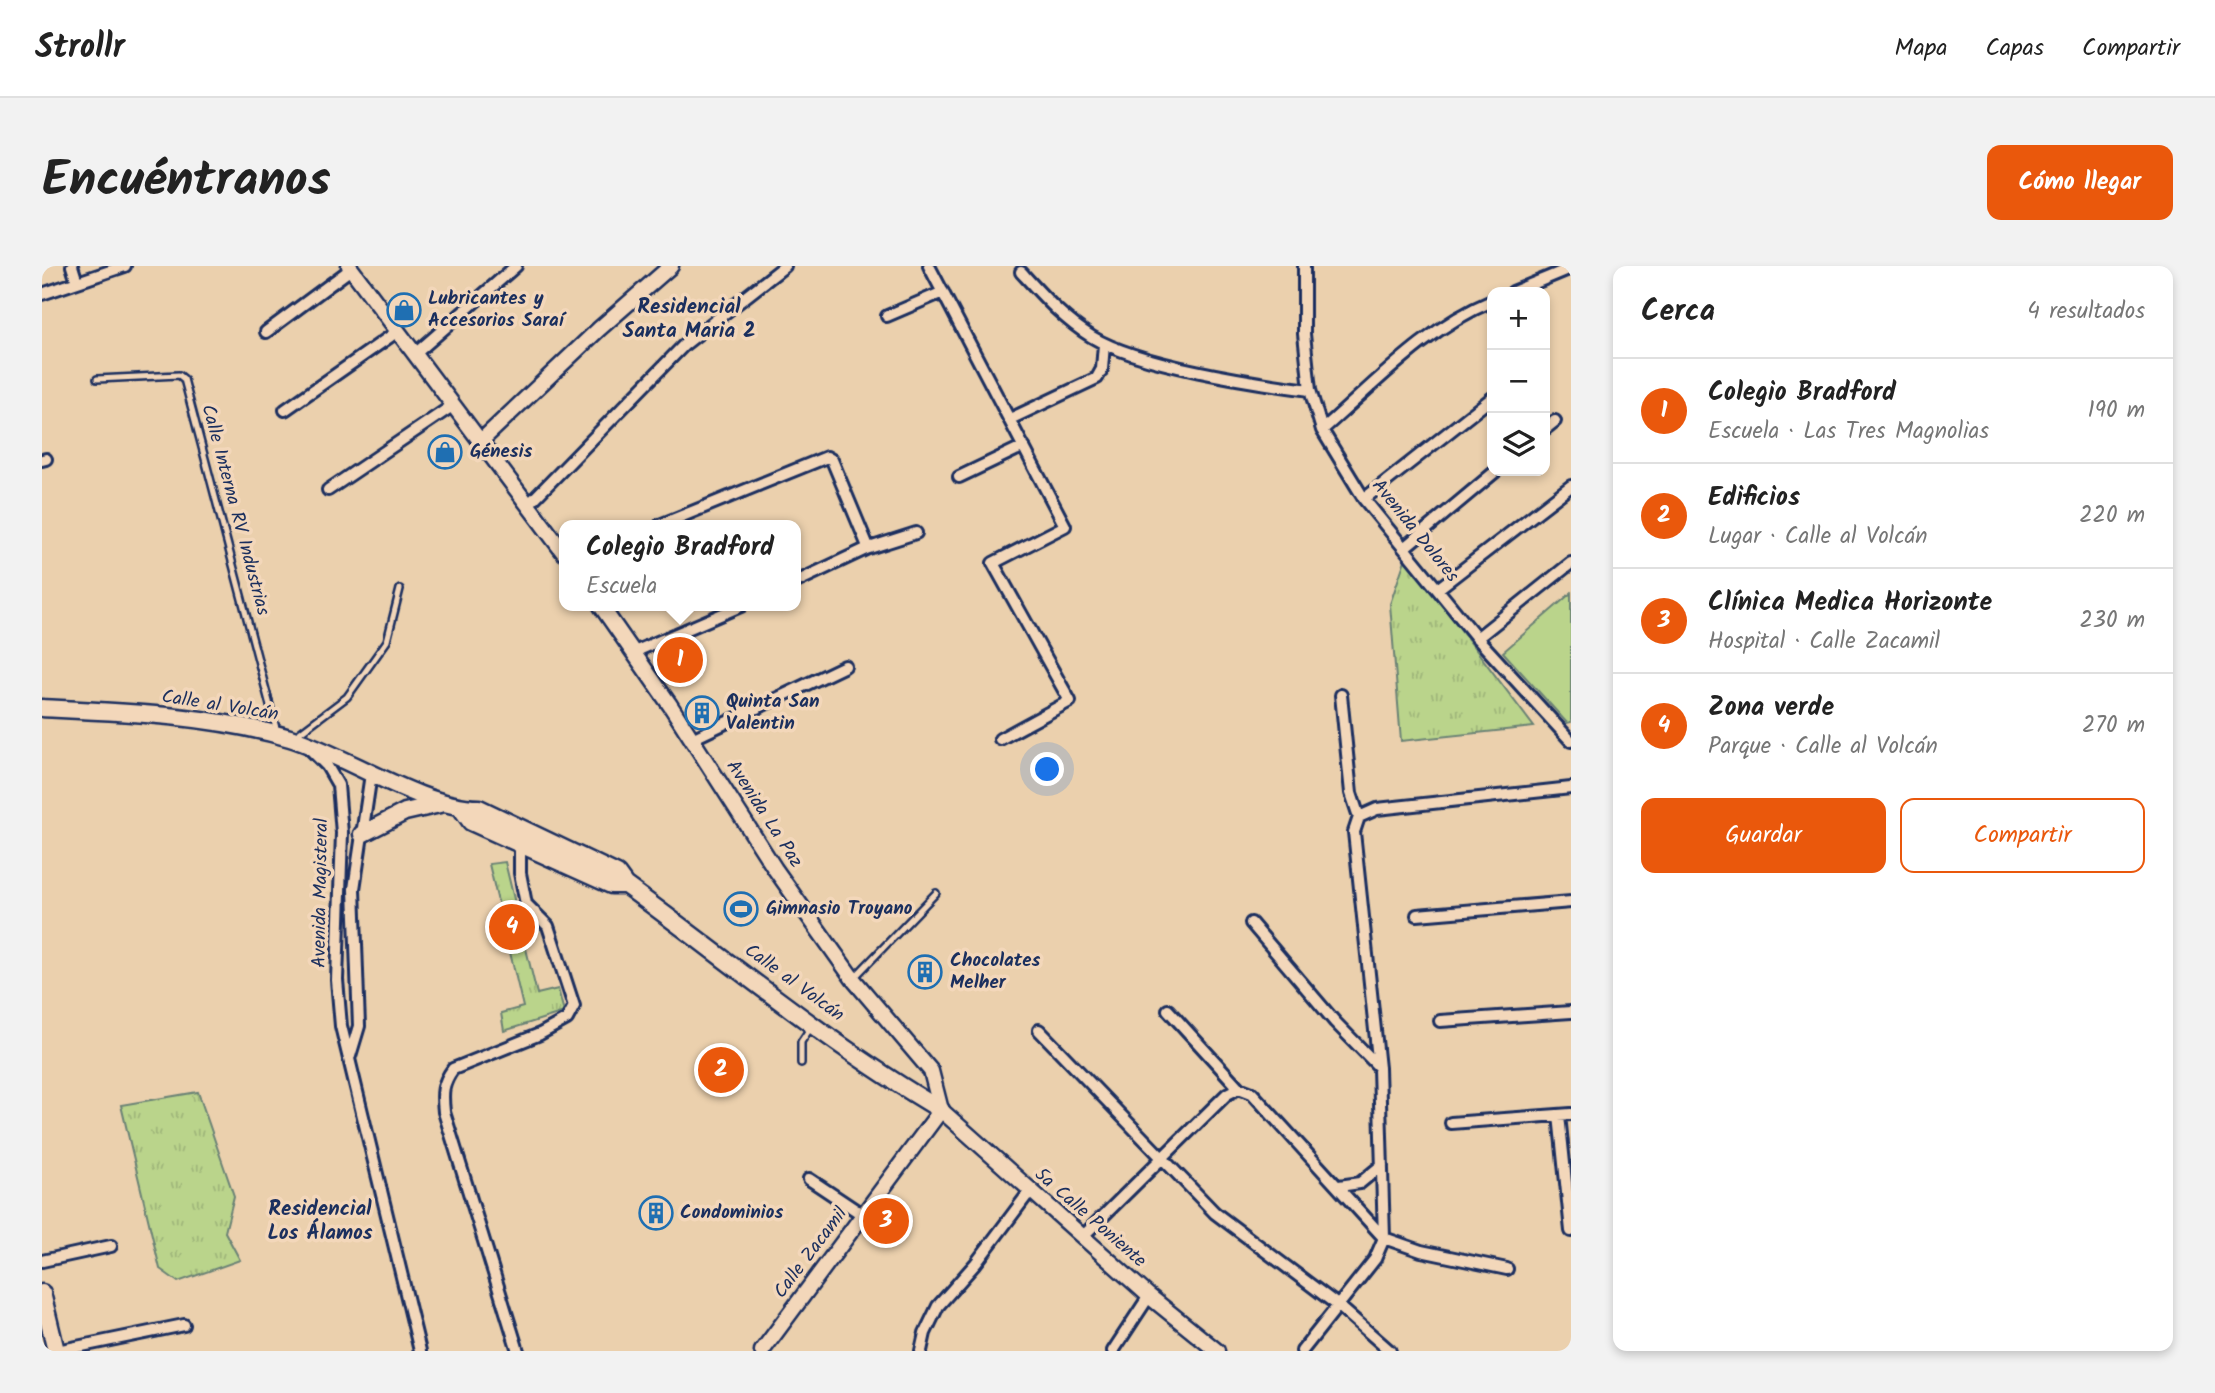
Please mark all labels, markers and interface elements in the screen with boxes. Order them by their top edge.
text: Strollr [35,22,125,75]
text: Mapa [1895,29,1947,68]
text: Capas [1985,29,2044,68]
text: Compartir [2082,29,2180,68]
text: Encuéntranos [42,143,331,221]
button: Cómo llegar [1987,145,2173,220]
place label: Lubricantes y Accesorios Saraí [428,284,567,336]
map controls [1487,287,1550,476]
button: + [1487,287,1550,350]
text: Cerca [1641,288,1715,336]
shop icon: Lubricantes y Accesorios Saraí [385,291,423,329]
district label: Residencial Santa Maria 2 [623,291,755,348]
text: 4 resultados [2027,294,2145,330]
button: − [1487,350,1550,413]
text: Colegio Bradford [1708,372,1896,414]
text: 1 [1661,393,1667,429]
text: 190 m [2088,393,2145,429]
street label: Calle Interna RV Industrias [192,401,278,619]
button: layers [1487,413,1550,476]
text: Escuela · Las Tres Magnolias [1708,414,1989,450]
shop icon: Génesis [426,433,464,471]
place label: Génesis [470,437,533,467]
street label: Avenida Dolores [1364,473,1466,589]
text: Edificios [1708,477,1800,519]
text: 2 [1657,498,1671,534]
text: 220 m [2079,498,2145,534]
text: Lugar · Calle al Volcán [1708,519,1928,555]
popup [559,520,801,611]
text: Colegio Bradford [586,527,774,569]
text: Escuela [586,569,657,605]
text: Clínica Medica Horizonte [1708,582,1992,624]
text: 3 [1658,603,1670,639]
text: 230 m [2079,603,2145,639]
text: Hospital · Calle Zacamil [1708,624,1940,660]
pin: 1 [657,634,703,686]
street label: Calle al Volcán [159,682,281,730]
place label: Quinta San Valentin [726,687,820,739]
text: Zona verde [1708,687,1834,729]
building icon: Quinta San Valentin [683,694,721,732]
text: 4 [1658,708,1670,744]
text: 270 m [2082,708,2145,744]
text: Parque · Calle al Volcán [1708,729,1938,765]
your location [1030,752,1064,786]
street label: Avenida La Paz [718,754,810,874]
button: Guardar [1641,798,1886,873]
button: Compartir [1900,798,2145,873]
street label: Avenida Magisteral [305,817,337,968]
sports icon: Gimnasio Troyano [722,890,760,928]
place label: Gimnasio Troyano [766,894,913,924]
pin: 4 [489,901,535,953]
street label: Calle al Volcán [737,936,851,1030]
place label: Chocolates Melher [950,946,1041,998]
building icon: Chocolates Melher [906,953,944,991]
pin: 2 [698,1044,744,1096]
street label: 5a Calle Poniente [1027,1161,1153,1276]
district label: Residencial Los Álamos [267,1193,373,1250]
building icon: Condominios [637,1194,675,1232]
pin: 3 [863,1195,909,1247]
place label: Condominios [680,1198,783,1228]
street label: Calle Zacamil [766,1201,856,1305]

